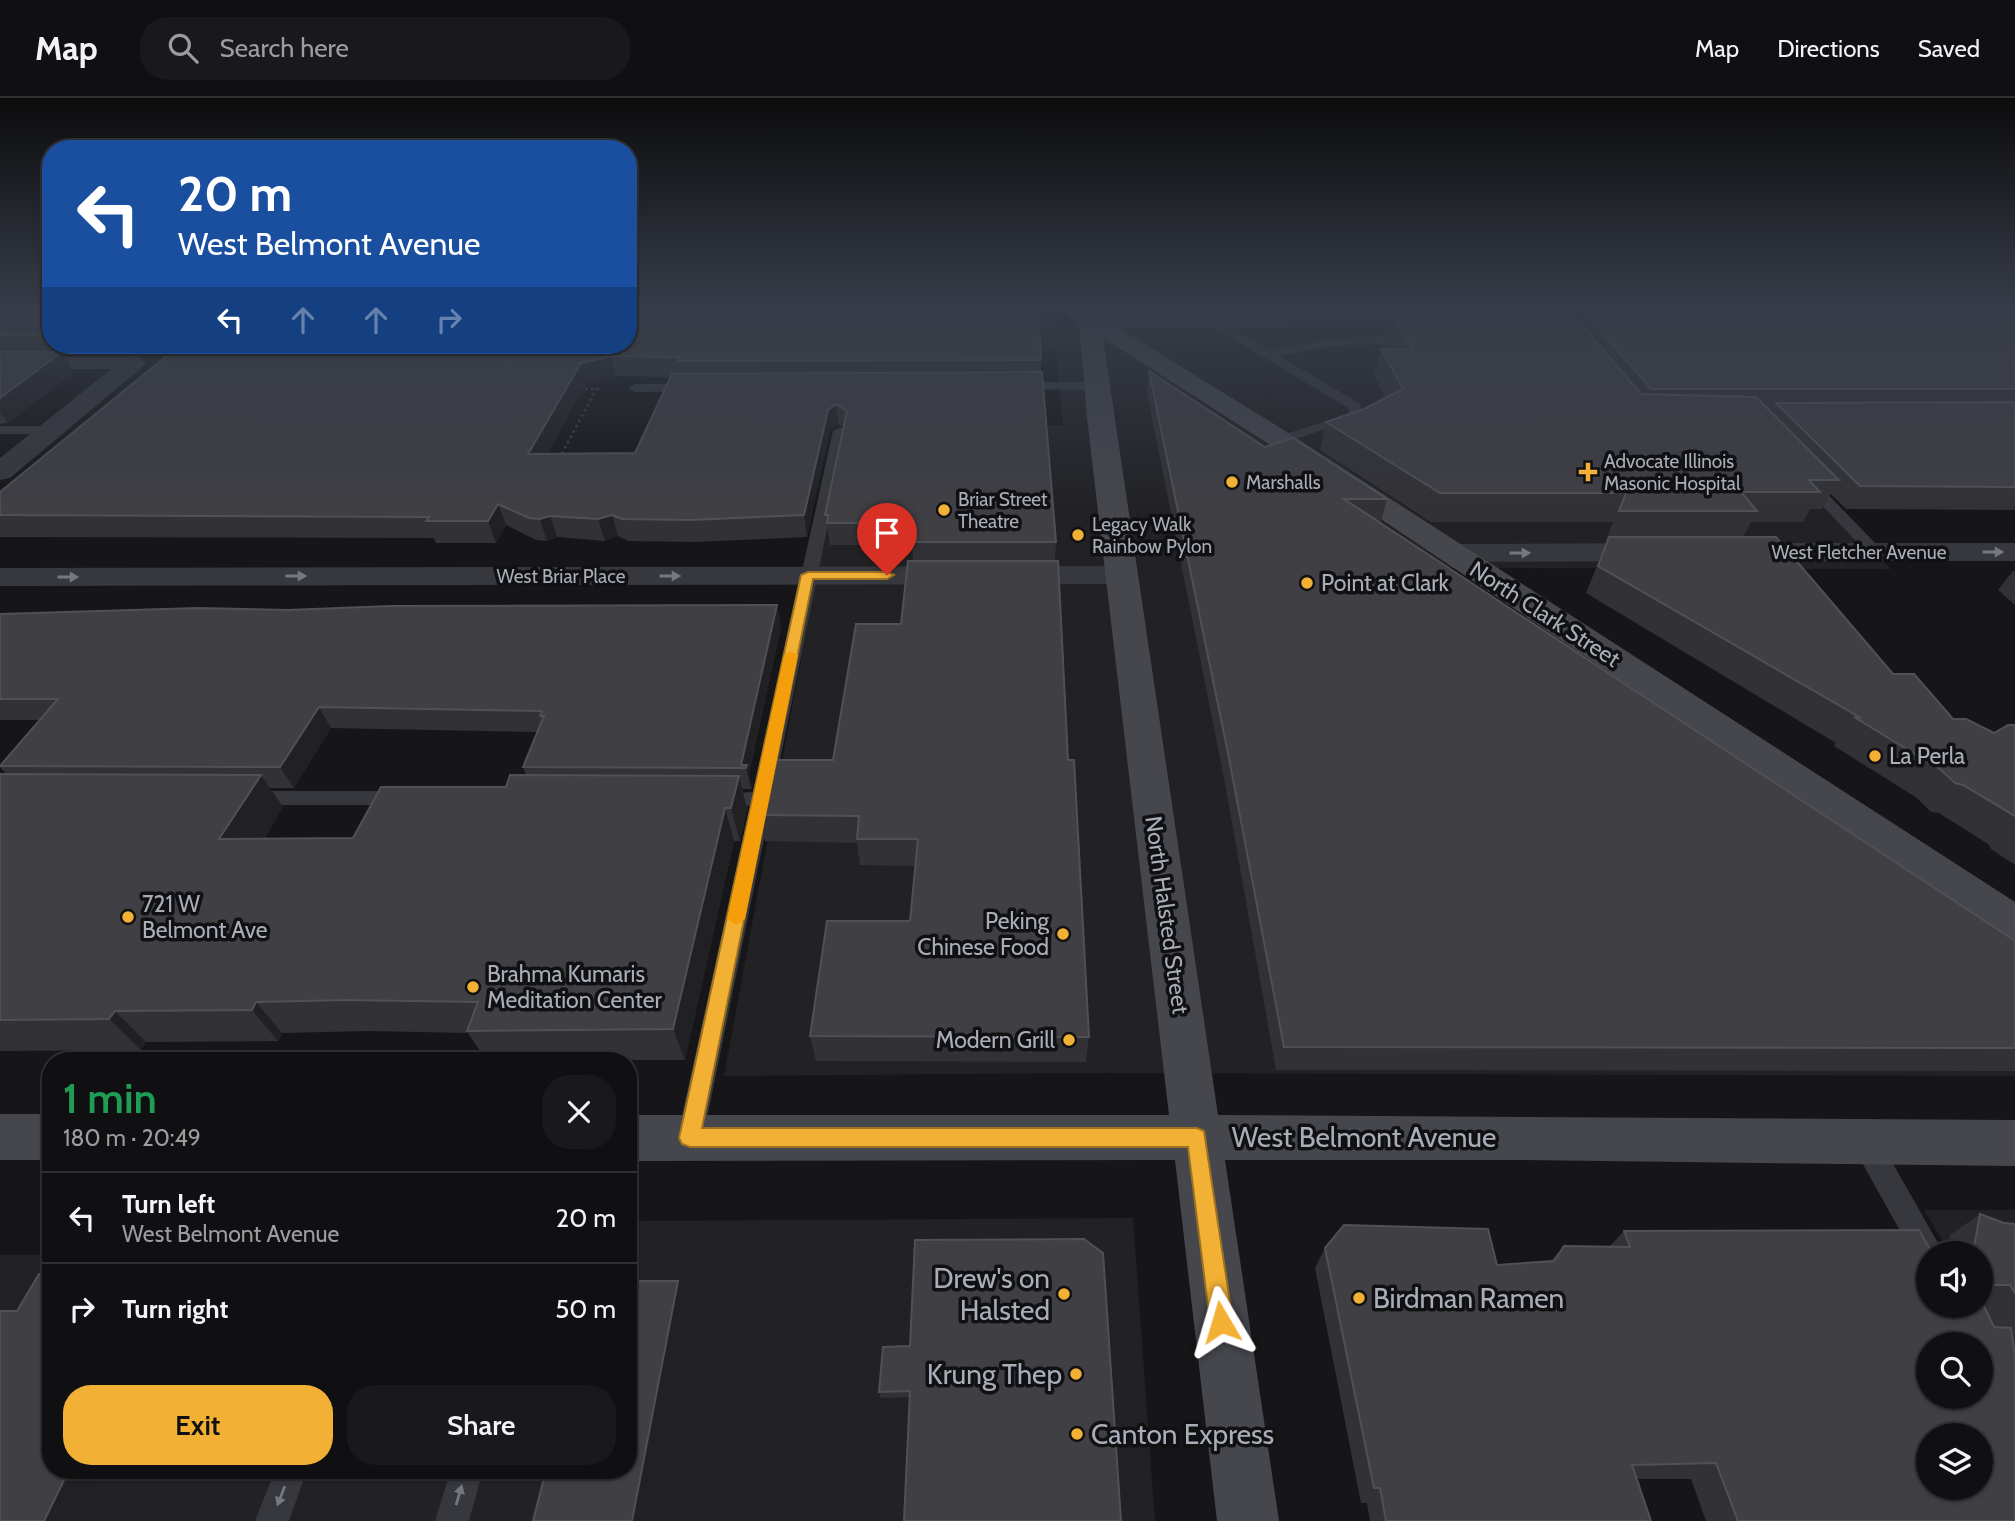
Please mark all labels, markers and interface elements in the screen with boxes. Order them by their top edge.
search box [140,17,630,80]
text: Map [35,28,98,68]
icon: search [164,29,202,67]
text: Search here [220,32,349,64]
text: Map [1695,34,1739,63]
text: Directions [1777,34,1880,63]
text: Saved [1918,34,1980,63]
text: 20 m [178,164,292,223]
icon: left [63,168,154,259]
text: West Belmont Avenue [178,224,480,263]
icon: left [211,301,249,339]
icon: ahead [284,301,322,339]
icon: ahead [357,301,395,339]
icon: right [430,301,468,339]
place label: Advocate Illinois Masonic Hospital [1604,450,1741,495]
marker: Advocate Illinois Masonic Hospital [1578,462,1598,482]
place label: Marshalls [1246,471,1321,494]
marker: Marshalls [1224,474,1240,490]
place label: Briar Street Theatre [958,488,1048,533]
marker: Briar Street Theatre [936,502,952,518]
pin [857,503,917,575]
place label: Legacy Walk Rainbow Pylon [1092,513,1212,558]
icon: arrive [868,514,906,552]
marker: Legacy Walk Rainbow Pylon [1070,527,1086,543]
street label: West Fletcher Avenue [1771,541,1947,564]
one-way arrow [1982,546,2004,558]
one-way arrow [1509,547,1531,559]
street label: North Clark Street [1465,555,1626,673]
street label: West Briar Place [497,565,626,588]
place label: Point at Clark [1321,569,1450,597]
one-way arrow [285,570,307,582]
one-way arrow [659,570,681,582]
one-way arrow [57,571,79,583]
marker: Point at Clark [1299,575,1315,591]
place label: La Perla [1889,742,1965,770]
marker: La Perla [1867,748,1883,764]
street label: North Halsted Street [1139,814,1195,1016]
place label: 721 W Belmont Ave [142,890,268,944]
place label: Peking Chinese Food [917,907,1050,961]
marker: 721 W Belmont Ave [120,909,136,925]
marker: Peking Chinese Food [1055,926,1071,942]
place label: Brahma Kumaris Meditation Center [487,960,662,1014]
marker: Brahma Kumaris Meditation Center [465,979,481,995]
place label: Modern Grill [936,1026,1056,1054]
marker: Modern Grill [1061,1032,1077,1048]
text: 1 min [63,1072,157,1124]
button: close [542,1075,616,1149]
street label: West Belmont Avenue [1232,1120,1496,1154]
text: 180 m · 20:49 [63,1124,201,1152]
text: Turn left [122,1188,215,1220]
icon: left [63,1199,101,1237]
text: 20 m [556,1202,616,1234]
text: West Belmont Avenue [122,1220,339,1248]
map controls [1916,1241,1993,1500]
button: sound [1916,1241,1993,1318]
place label: Drew's on Halsted [933,1261,1050,1327]
place label: Birdman Ramen [1373,1281,1564,1315]
position arrow [1184,1285,1258,1359]
marker: Drew's on Halsted [1056,1286,1072,1302]
icon: right [63,1290,101,1328]
marker: Birdman Ramen [1351,1290,1367,1306]
text: Turn right [122,1293,228,1325]
text: 50 m [555,1293,616,1325]
button: search [1916,1332,1993,1409]
place label: Krung Thep [927,1357,1062,1391]
marker: Krung Thep [1068,1366,1084,1382]
button: Exit [63,1385,333,1465]
button: Share [347,1385,616,1465]
place label: Canton Express [1091,1417,1274,1451]
button: layers [1916,1423,1993,1500]
marker: Canton Express [1069,1426,1085,1442]
one-way arrow [276,1485,287,1506]
one-way arrow [455,1485,465,1506]

